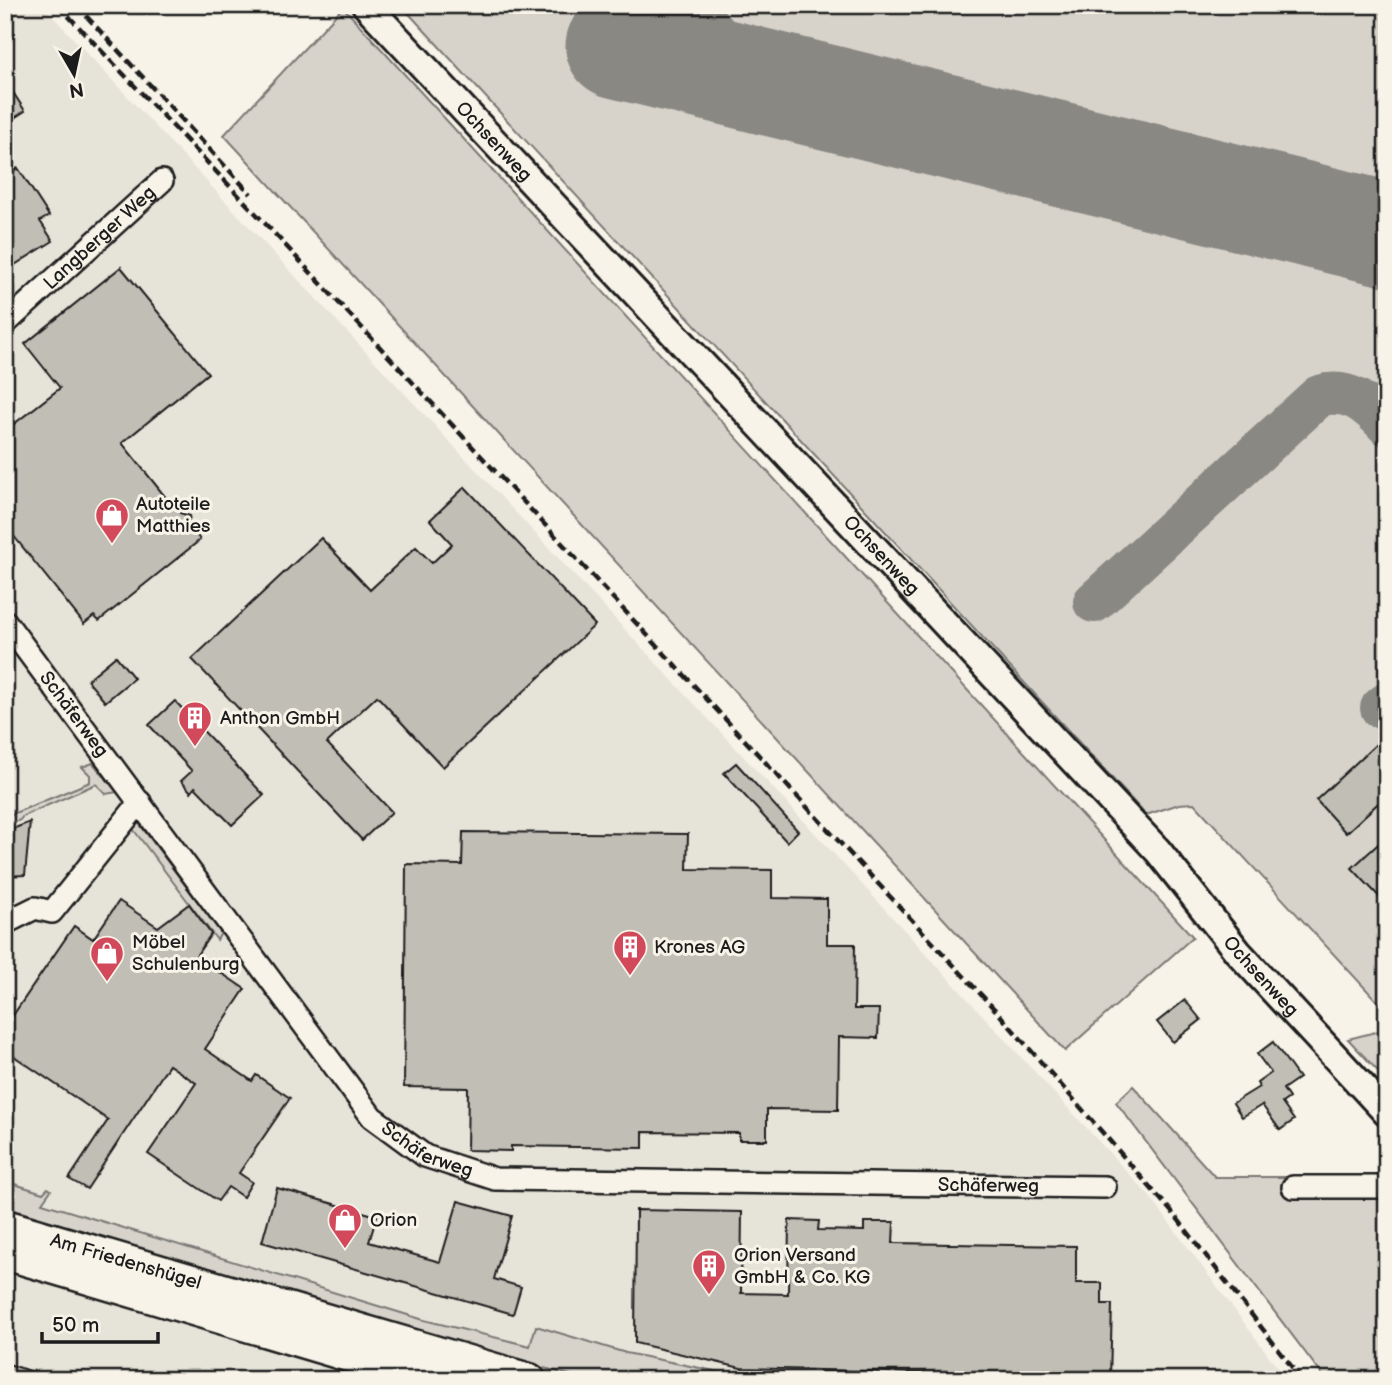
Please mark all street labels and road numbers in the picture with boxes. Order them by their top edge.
street label: Ochsenweg [451,97,537,186]
street label: Langberger Weg [39,181,160,295]
street label: Ochsenweg [838,511,924,600]
street label: Schäferweg [35,667,113,762]
street label: Ochsenweg [1218,931,1303,1021]
street label: Schäferweg [377,1116,476,1182]
street label: Schäferweg [938,1173,1039,1198]
street label: Am Friedenshügel [48,1228,204,1295]

